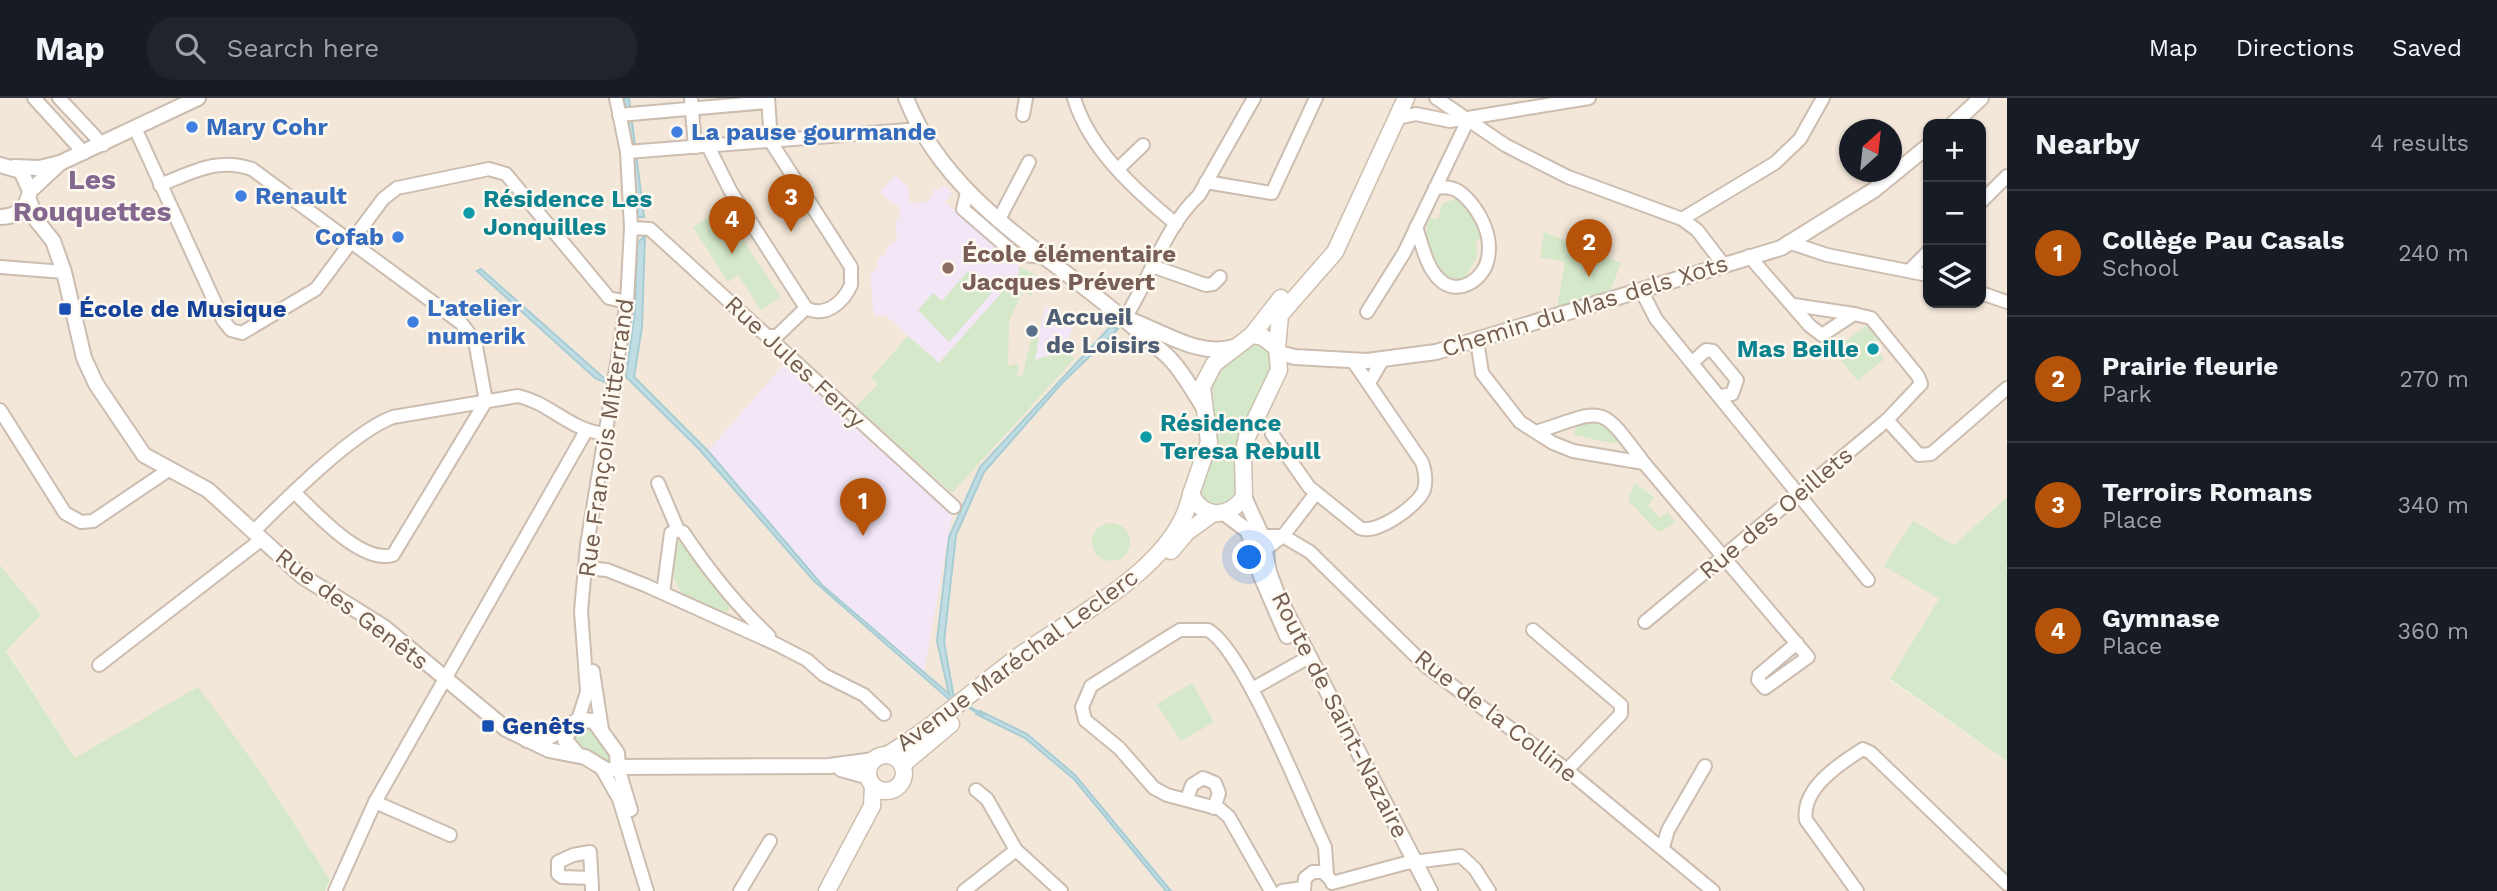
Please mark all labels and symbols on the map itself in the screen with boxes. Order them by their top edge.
place label: Mary Cohr [206,113,328,141]
place label: La pause gourmande [691,118,937,146]
marker: Mary Cohr [184,119,200,135]
north arrow [1839,119,1902,182]
marker: La pause gourmande [669,124,685,140]
district label: Les Rouquettes [13,163,171,228]
pin: 3 [768,174,814,232]
place label: Renault [255,182,347,210]
place label: Résidence Les Jonquilles [483,185,652,241]
marker: Renault [233,188,249,204]
pin: 4 [709,196,755,254]
marker: Résidence Les Jonquilles [461,205,477,221]
pin: 2 [1566,219,1612,277]
place label: Cofab [315,223,384,251]
marker: Cofab [390,229,406,245]
place label: École élémentaire Jacques Prévert [962,240,1176,296]
street label: Chemin du Mas dels Xots [1439,249,1731,363]
marker: École élémentaire Jacques Prévert [940,260,956,276]
street label: Rue Jules Ferry [719,290,871,434]
place label: L'atelier numerik [427,294,526,350]
place label: École de Musique [79,295,287,323]
street label: Rue François Mitterrand [573,297,639,579]
marker: École de Musique [57,301,73,317]
place label: Accueil de Loisirs [1046,303,1160,359]
marker: L'atelier numerik [405,314,421,330]
marker: Accueil de Loisirs [1024,323,1040,339]
place label: Mas Beille [1737,335,1859,363]
marker: Mas Beille [1865,341,1881,357]
place label: Résidence Teresa Rebull [1160,409,1321,465]
marker: Résidence Teresa Rebull [1138,429,1154,445]
street label: Rue des Oeillets [1694,441,1858,585]
pin: 1 [840,478,886,536]
your location [1232,540,1266,574]
street label: Rue des Genêts [270,542,434,676]
street label: Avenue Maréchal Leclerc [891,563,1143,757]
street label: Route de Saint-Nazaire [1266,587,1414,843]
street label: Rue de la Colline [1409,644,1583,788]
place label: Genêts [502,712,585,740]
marker: Genêts [480,718,496,734]

